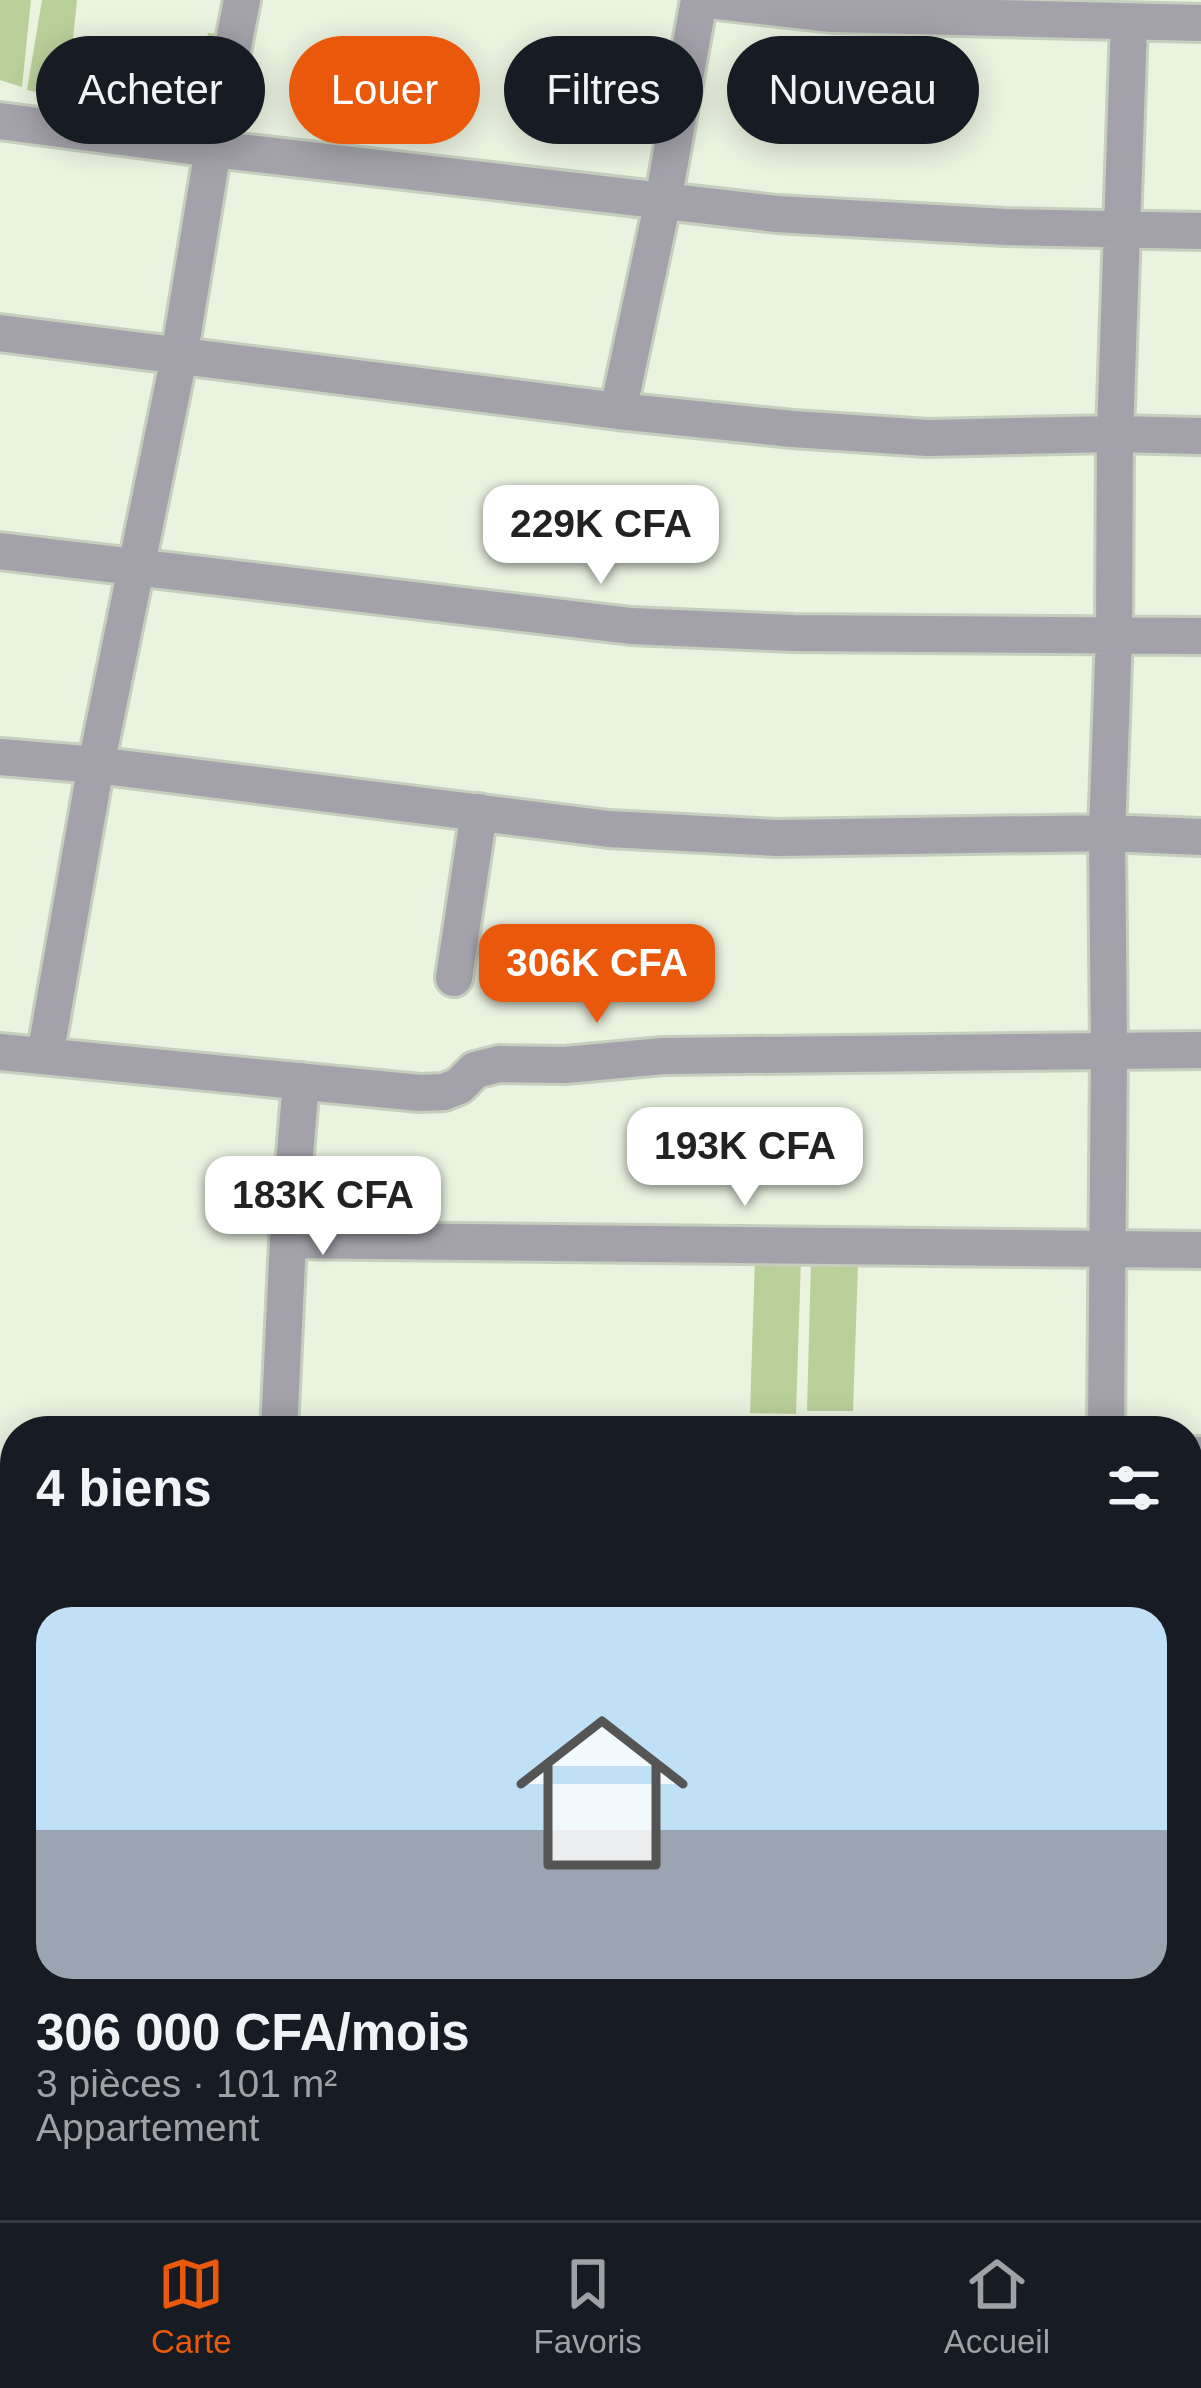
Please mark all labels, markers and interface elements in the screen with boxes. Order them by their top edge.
chip: Acheter [36,36,265,144]
chip: Louer [289,36,480,144]
chip: Filtres [504,36,703,144]
chip: Nouveau [727,36,979,144]
pin: 229K CFA [477,485,725,587]
text: 229K CFA [510,502,692,545]
pin: 306K CFA [473,924,721,1026]
text: 306K CFA [506,941,688,984]
pin: 193K CFA [621,1107,869,1209]
text: 193K CFA [654,1124,836,1167]
pin: 183K CFA [199,1156,447,1258]
text: 183K CFA [232,1173,414,1216]
icon: filters [1101,1455,1167,1521]
text: 4 biens [36,1460,212,1517]
icon: home [494,1685,710,1901]
text: 306 000 CFA/mois [36,2004,470,2061]
text: 3 pièces · 101 m² [36,2062,337,2105]
text: Appartement [36,2106,259,2149]
tab: Carte [151,2251,232,2361]
tab: Favoris [534,2251,642,2361]
tab: Accueil [944,2251,1050,2361]

